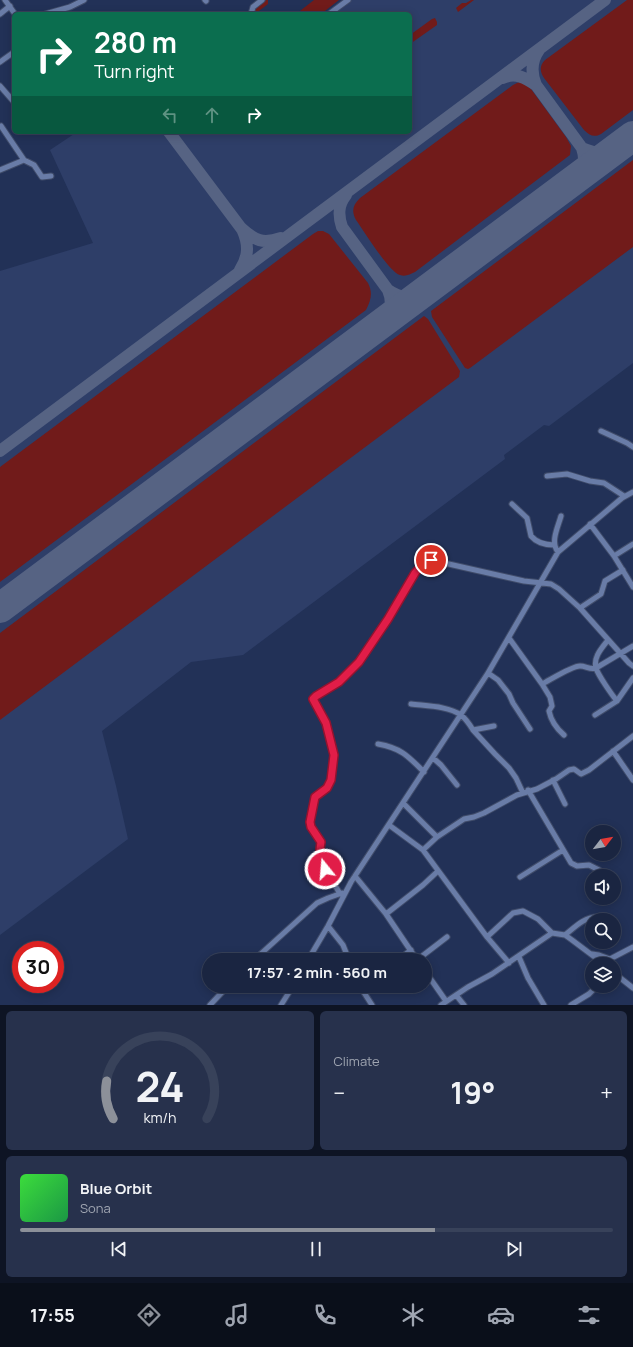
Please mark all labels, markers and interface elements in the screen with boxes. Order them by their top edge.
text: 280 m [94,23,177,61]
icon: right [28,28,80,80]
text: Turn right [94,59,175,83]
icon: left [159,104,181,126]
icon: ahead [201,104,223,126]
icon: right [243,104,265,126]
pin [414,543,448,577]
icon: arrive [420,549,442,571]
north arrow [585,825,621,861]
map controls [585,825,621,993]
position arrow [304,848,346,890]
button: sound [585,869,621,905]
button: search [585,913,621,949]
speed limit sign: 30 [12,941,64,993]
button: layers [585,957,621,993]
text: 17:57 · 2 min · 560 m [247,962,387,983]
text: Climate [334,1052,380,1070]
text: 24 [135,1057,184,1113]
text: 19° [450,1072,496,1113]
text: − [334,1078,345,1108]
text: + [600,1078,613,1108]
text: km/h [143,1107,176,1126]
text: Blue Orbit [80,1178,152,1199]
text: Sona [80,1199,111,1217]
icon: previous [108,1238,130,1260]
icon: pause [305,1238,327,1260]
icon: next [503,1238,525,1260]
icon: directions [135,1301,163,1329]
icon: music [223,1301,251,1329]
icon: phone [311,1301,339,1329]
icon: climate [399,1301,427,1329]
icon: car [487,1301,515,1329]
icon: filters [575,1301,603,1329]
text: 17:55 [30,1303,75,1327]

